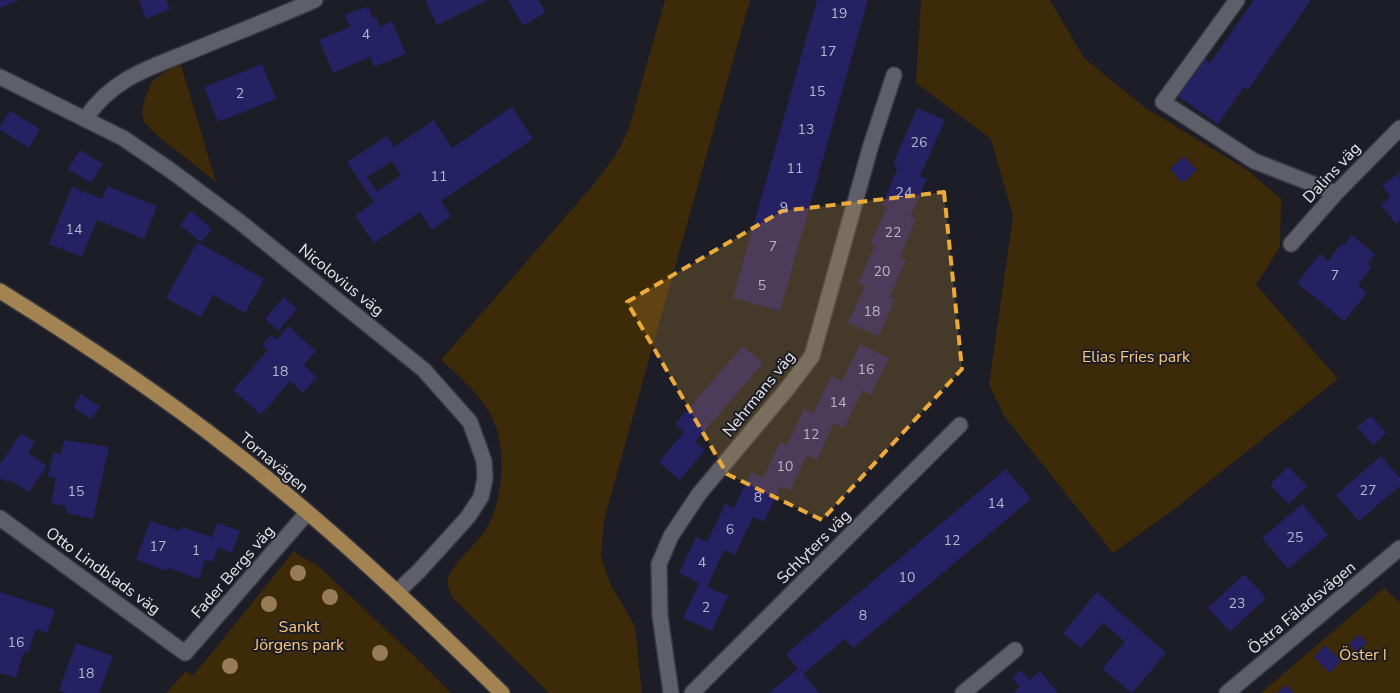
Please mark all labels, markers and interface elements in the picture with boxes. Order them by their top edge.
house number: 19 [831,4,847,23]
house number: 4 [362,25,370,44]
house number: 17 [820,42,836,61]
house number: 15 [809,82,825,101]
house number: 2 [236,84,244,103]
house number: 13 [798,120,814,139]
house number: 26 [911,133,927,152]
street label: Dalins väg [1298,138,1366,208]
house number: 11 [787,159,803,178]
house number: 11 [431,167,447,186]
house number: 24 [896,183,912,202]
house number: 9 [780,198,788,217]
house number: 14 [66,220,82,239]
house number: 22 [885,223,901,242]
house number: 7 [769,237,777,256]
street label: Nicolovius väg [294,239,388,321]
house number: 20 [874,262,890,281]
house number: 7 [1331,266,1339,285]
house number: 5 [758,276,766,295]
house number: 18 [864,302,880,321]
park label: Elias Fries park [1082,346,1191,368]
street label: Nehrmans väg [718,347,800,441]
house number: 16 [858,360,874,379]
house number: 18 [272,362,288,381]
house number: 14 [830,393,846,412]
house number: 12 [803,425,819,444]
street label: Tornavägen [235,428,313,498]
house number: 10 [777,457,793,476]
house number: 27 [1360,481,1376,500]
house number: 15 [68,482,84,501]
house number: 8 [754,488,762,507]
house number: 14 [988,494,1004,513]
street label: Schlyters väg [772,505,856,589]
house number: 6 [726,520,734,539]
street label: Fader Bergs väg [186,521,280,623]
street label: Otto Lindblads väg [41,522,165,620]
house number: 25 [1287,528,1303,547]
house number: 12 [944,531,960,550]
house number: 17 [150,537,166,556]
house number: 1 [192,541,200,560]
house number: 4 [698,553,706,572]
street label: Östra Fäladsvägen [1243,556,1361,660]
house number: 10 [899,568,915,587]
house number: 23 [1229,594,1245,613]
house number: 2 [702,598,710,617]
house number: 8 [859,606,867,625]
park label: Sankt Jörgens park [253,616,345,656]
house number: 16 [8,633,24,652]
park label: Öster I [1339,644,1387,666]
house number: 18 [78,664,94,683]

